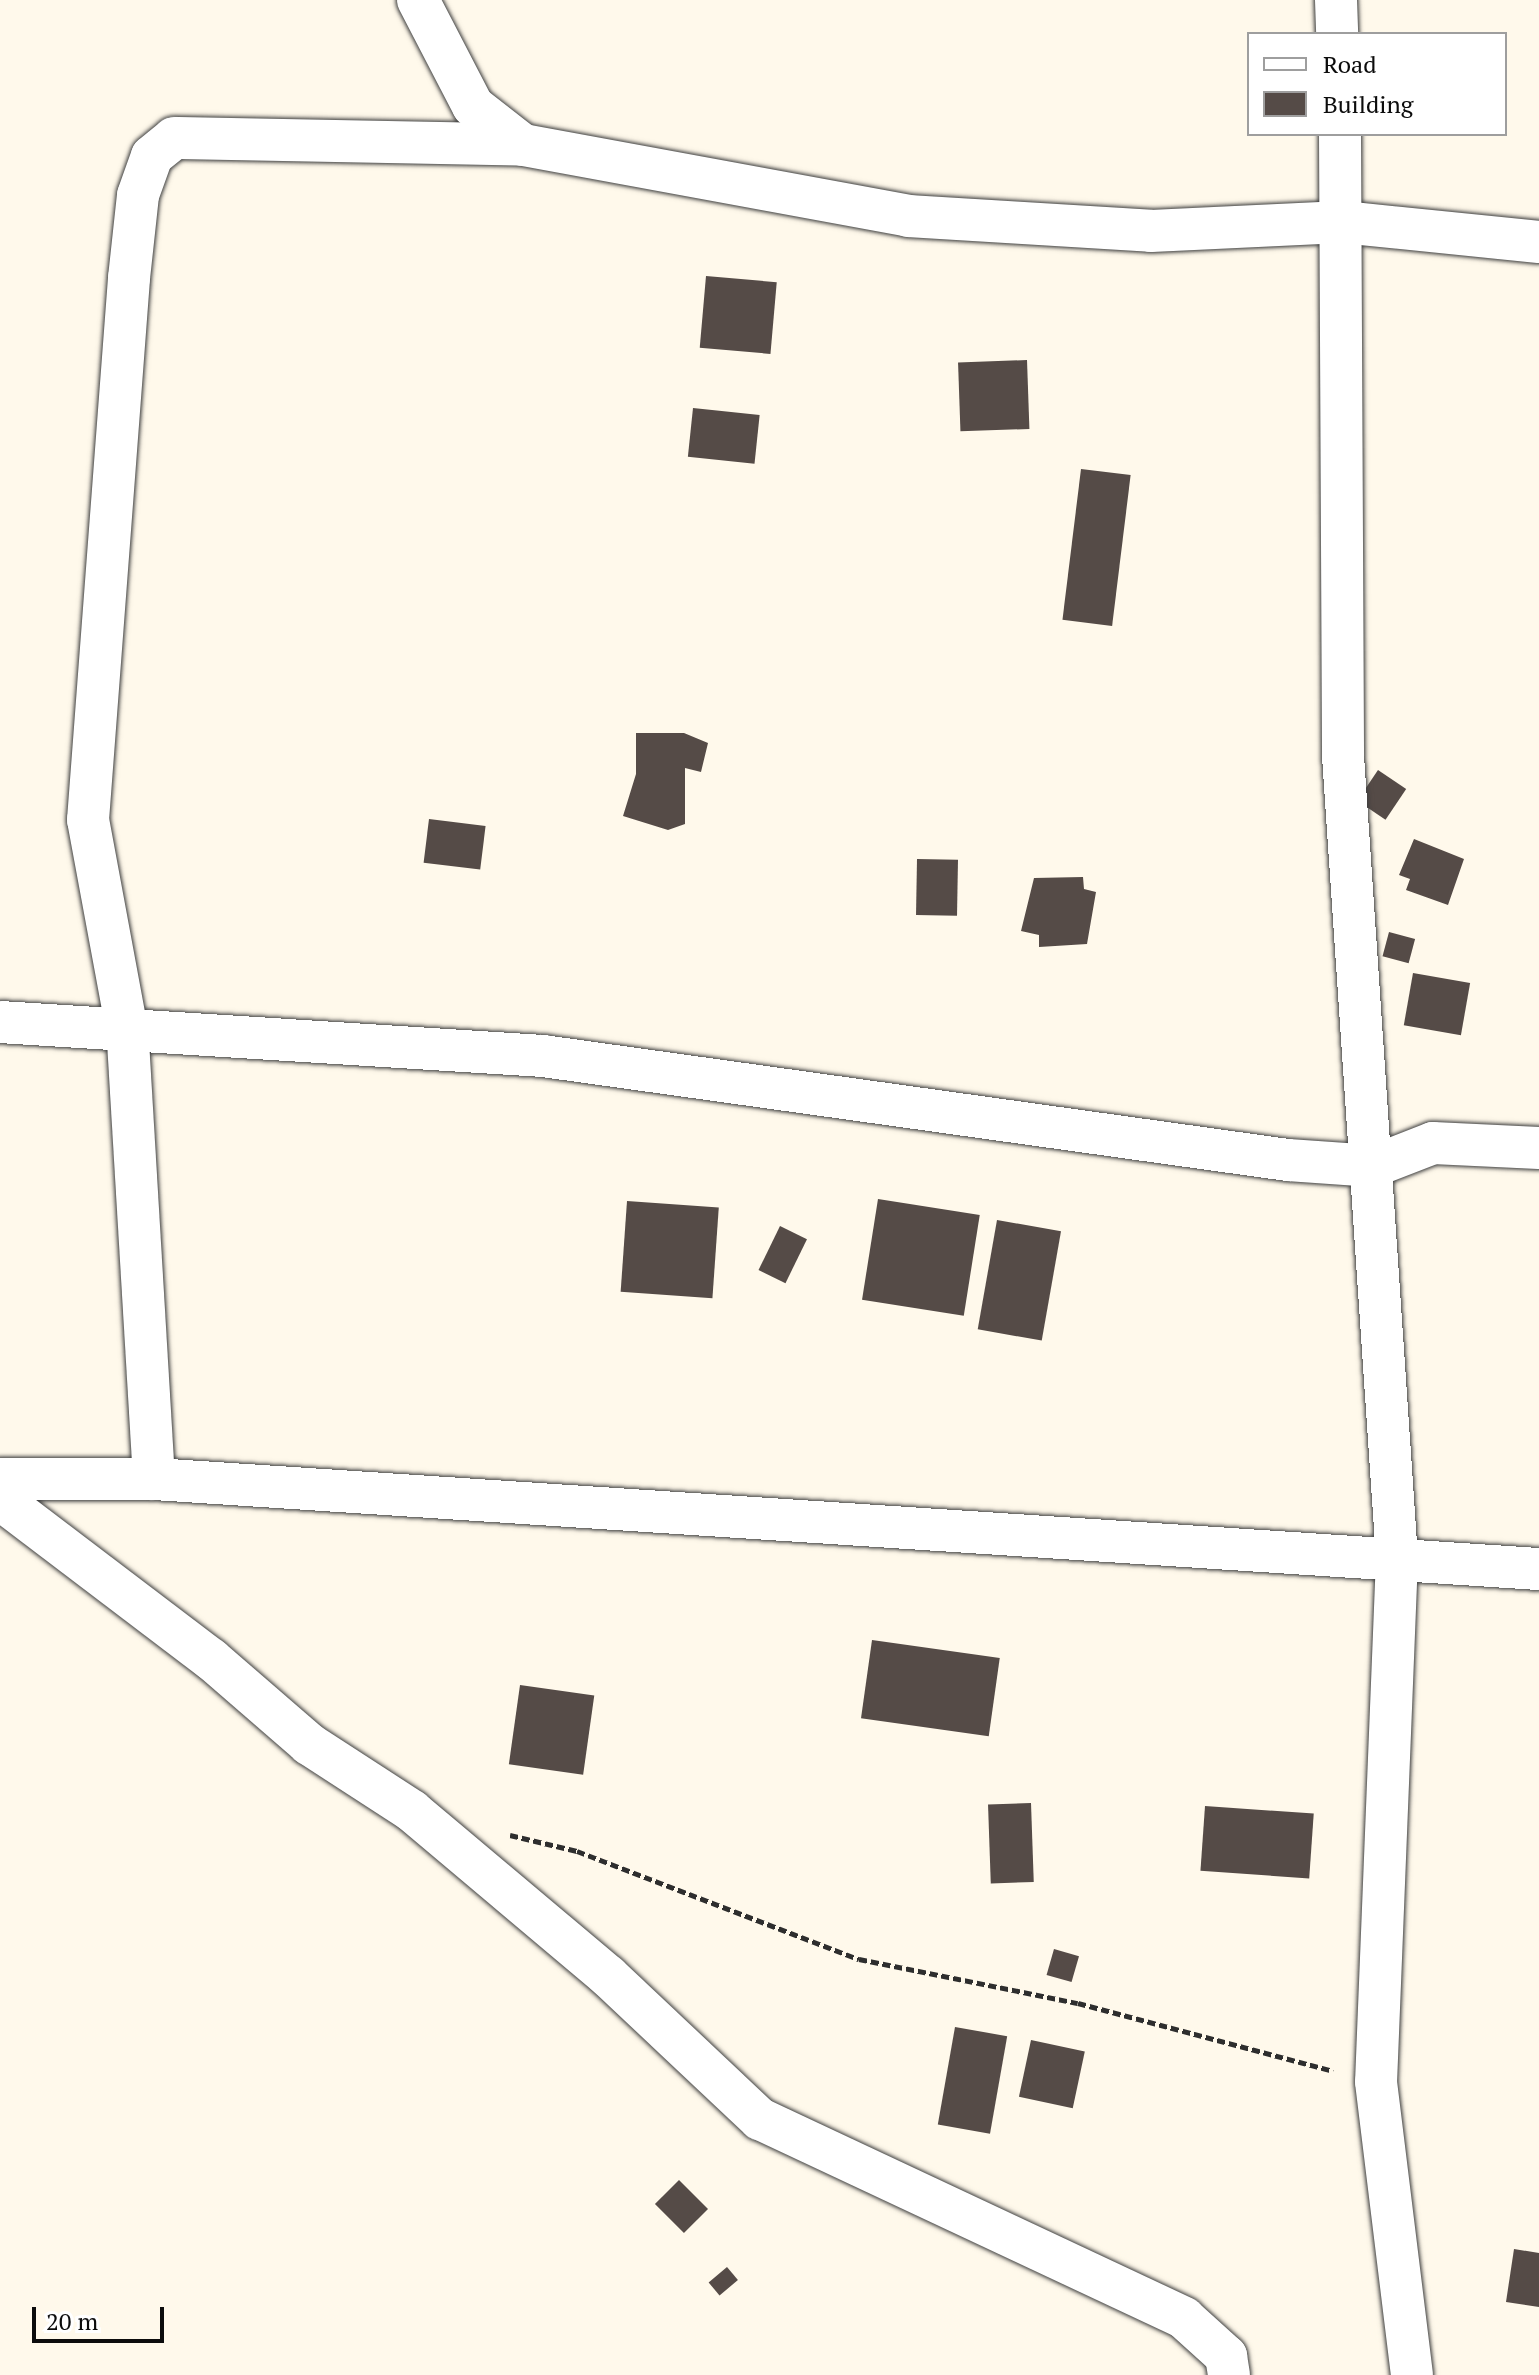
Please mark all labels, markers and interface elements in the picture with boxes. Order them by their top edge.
legend [1247,32,1507,136]
text: Road [1323,48,1377,80]
text: Building [1323,88,1413,120]
scale bar [36,2291,168,2341]
text: 20 m [46,2305,98,2337]

